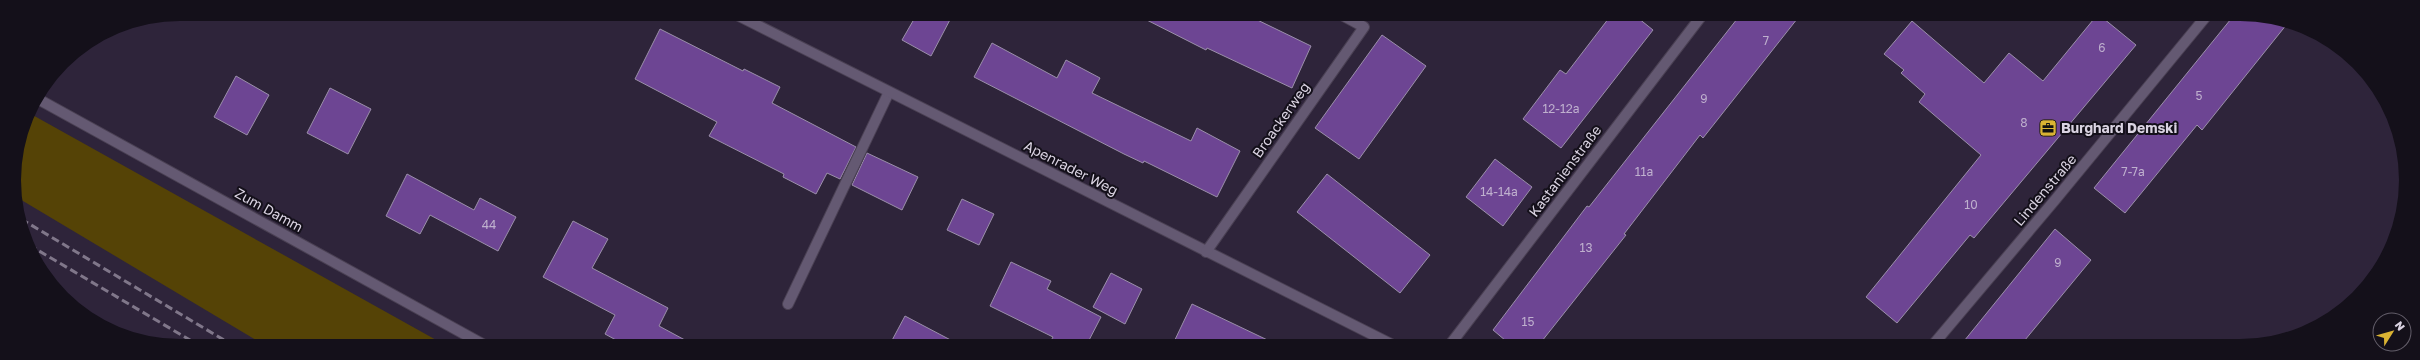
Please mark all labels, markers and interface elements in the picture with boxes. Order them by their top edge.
house number: 7 [1763,33,1769,48]
house number: 6 [2098,40,2106,55]
street label: Broackerweg [1248,79,1313,161]
house number: 5 [2196,88,2203,103]
house number: 9 [1700,91,1708,106]
house number: 12-12a [1543,101,1579,116]
house number: 8 [2020,115,2028,130]
office icon: Burghard Demski [2038,118,2058,138]
place label: Burghard Demski [2061,119,2177,136]
street label: Kastanienstraße [1525,122,1604,220]
street label: Apenrader Weg [1021,137,1121,199]
street label: Lindenstraße [2010,150,2079,229]
house number: 11a [1635,164,1653,179]
house number: 7-7a [2121,164,2145,179]
street label: Zum Damm [232,184,306,235]
house number: 14-14a [1480,184,1518,199]
house number: 10 [1964,197,1978,212]
house number: 44 [482,217,496,232]
house number: 13 [1580,240,1592,255]
house number: 9 [2054,255,2062,270]
north arrow [2372,312,2412,352]
house number: 15 [1522,314,1534,329]
text: N [2393,318,2408,333]

